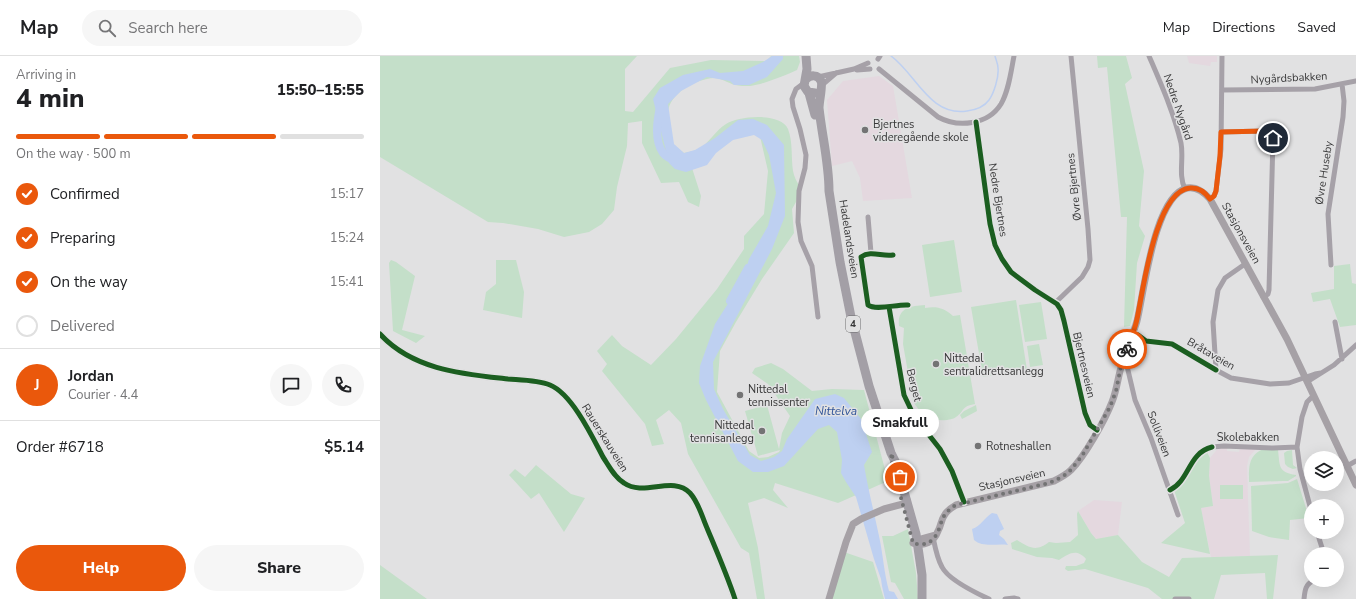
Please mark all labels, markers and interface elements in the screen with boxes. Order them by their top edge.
search box [82,10,362,46]
text: Map [20,15,58,41]
icon: search [96,17,118,39]
text: Search here [128,18,208,38]
text: Map [1163,18,1190,37]
text: Directions [1212,18,1275,37]
text: Saved [1297,18,1336,37]
text: Arriving in [16,66,76,84]
street label: Nygårdsbakken [1250,69,1328,87]
street label: Nedre Nygård [1160,72,1196,142]
text: 15:50–15:55 [277,80,364,100]
text: 4 min [16,81,84,116]
place label: Bjertnes videregående skole [873,117,969,145]
pin [1256,121,1290,155]
marker: Bjertnes videregående skole [860,125,870,135]
icon: home [1262,127,1284,149]
street label: Øvre Huseby [1312,140,1336,206]
text: On the way · 500 m [16,145,131,163]
street label: Øvre Bjertnes [1063,152,1085,222]
street label: Nedre Bjertnes [985,162,1011,238]
icon: check [16,183,38,205]
text: Confirmed [50,184,120,204]
text: 15:17 [330,185,364,203]
street label: Hadelandsveien [835,199,863,279]
street label: Stasjonsveien [1218,200,1264,266]
icon: check [16,227,38,249]
text: Preparing [50,228,115,248]
text: 15:24 [330,229,364,247]
icon: check [16,271,38,293]
text: On the way [50,272,128,292]
text: 15:41 [330,273,364,291]
text: Delivered [50,316,115,336]
road number: 4 [846,316,860,332]
courier [1107,329,1147,369]
street label: Bjertnesveien [1069,331,1099,399]
street label: Bråtaveien [1184,334,1238,374]
icon: bike [1116,338,1138,360]
place label: Nittedal sentralidrettsanlegg [944,351,1044,379]
marker: Nittedal sentralidrettsanlegg [931,359,941,369]
button: chat [270,364,312,406]
button: phone [322,364,364,406]
text: Jordan [68,366,114,386]
street label: Berget [903,367,925,403]
text: J [34,375,40,395]
place label: Nittedal tennissenter [748,382,809,410]
text: Courier · 4.4 [68,386,138,404]
marker: Nittedal tennissenter [735,390,745,400]
street label: Rauerskauveien [578,401,632,475]
water label: Nittelva [815,403,857,419]
callout: Smakfull [861,409,939,437]
street label: Solliveien [1143,409,1175,459]
text: Smakfull [872,414,928,432]
place label: Nittedal tennisanlegg [690,418,755,446]
marker: Nittedal tennisanlegg [757,426,767,436]
street label: Skolebakken [1217,430,1279,445]
text: Order #6718 [16,437,104,457]
text: $5.14 [324,437,364,457]
place label: Rotneshallen [986,439,1051,454]
marker: Rotneshallen [973,441,983,451]
map controls [1304,451,1344,587]
button: layers [1304,451,1344,491]
pin [883,460,917,494]
street label: Stasjonsveien [977,465,1047,495]
icon: bag [889,466,911,488]
button: + [1304,499,1344,539]
button: Help [16,545,186,591]
button: Share [194,545,364,591]
button: − [1304,547,1344,587]

